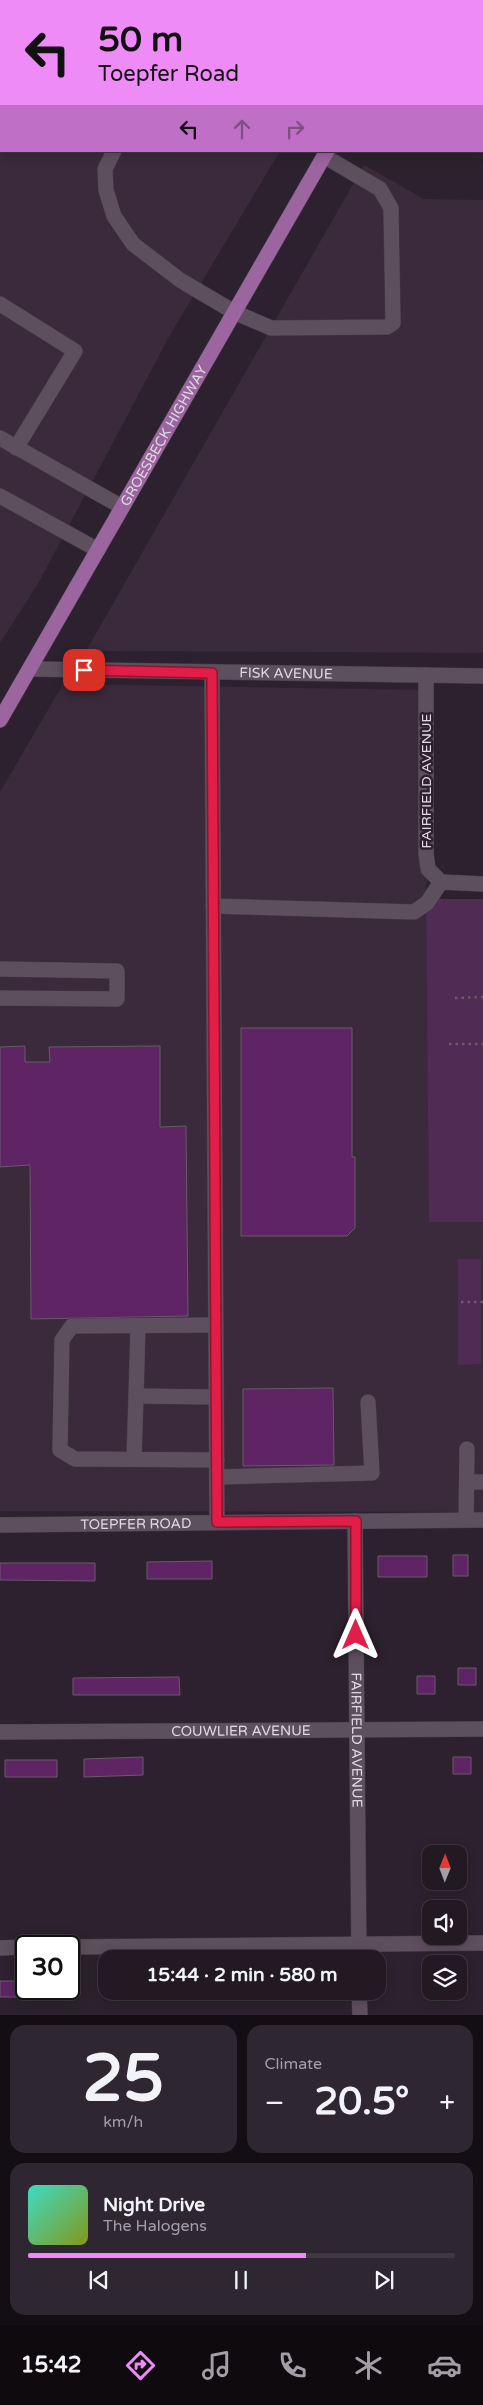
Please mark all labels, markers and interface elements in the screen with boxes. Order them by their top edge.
text: 50 m [98,19,183,61]
icon: left [15,20,80,85]
text: Toepfer Road [98,61,239,87]
icon: left [175,115,203,143]
icon: ahead [228,115,256,143]
icon: right [281,115,309,143]
street label: GROESBECK HIGHWAY [116,362,211,509]
pin [63,649,105,691]
icon: arrive [70,656,98,684]
street label: FISK AVENUE [239,664,333,682]
street label: FAIRFIELD AVENUE [418,713,435,849]
street label: TOEPFER ROAD [80,1515,192,1533]
position arrow [329,1608,381,1660]
street label: FAIRFIELD AVENUE [348,1672,366,1808]
street label: COUWLIER AVENUE [171,1722,311,1739]
north arrow [422,1845,468,1890]
map controls [422,1845,467,2000]
button: sound [422,1900,467,1945]
speed limit sign: 30 [15,1935,80,2000]
button: layers [422,1955,467,2000]
text: 15:44 · 2 min · 580 m [146,1964,338,1986]
text: 25 [82,2040,164,2119]
text: Climate [265,2054,322,2074]
text: 20.5° [314,2079,409,2125]
text: − [265,2086,284,2120]
text: + [439,2086,455,2120]
text: km/h [103,2112,143,2132]
text: Night Drive [103,2194,205,2216]
text: The Halogens [103,2216,207,2236]
icon: previous [85,2266,113,2294]
icon: pause [227,2266,255,2294]
icon: next [370,2266,398,2294]
icon: directions [123,2348,158,2383]
icon: music [199,2348,234,2383]
icon: phone [275,2348,310,2383]
icon: climate [351,2348,386,2383]
icon: car [427,2348,462,2383]
text: 15:42 [21,2352,82,2378]

